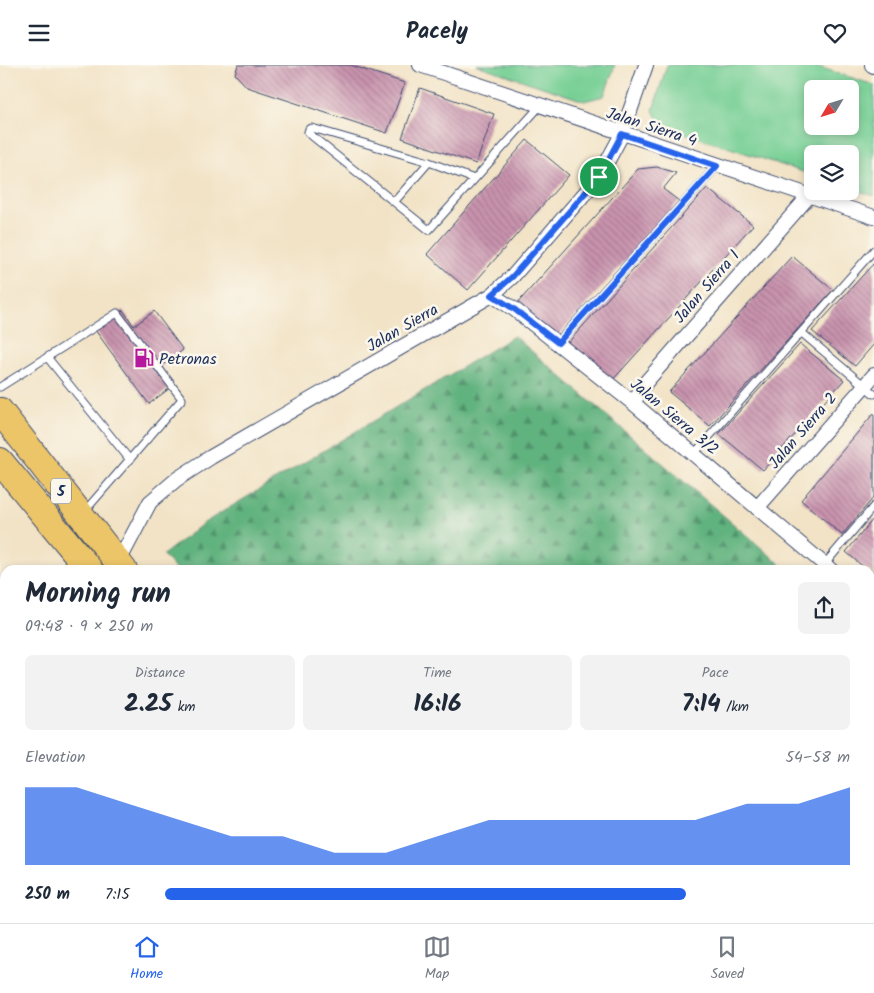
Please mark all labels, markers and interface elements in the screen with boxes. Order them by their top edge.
text: Pacely [406,15,468,50]
icon: menu [25,19,53,47]
icon: heart [821,19,849,47]
north arrow [804,80,859,135]
map controls [804,80,859,200]
street label: Jalan Sierra 4 [603,101,700,154]
button: layers [804,145,859,200]
pin [578,156,620,198]
icon: arrive [585,163,613,191]
street label: Jalan Sierra 1 [668,245,746,329]
street label: Jalan Sierra [362,298,443,359]
fuel station icon: Petronas [133,347,155,369]
place label: Petronas [159,347,217,372]
street label: Jalan Sierra 3/2 [624,372,724,462]
street label: Jalan Sierra 2 [763,387,844,475]
road number: 5 [51,479,71,503]
text: Morning run [25,572,171,617]
button: share [798,582,850,634]
text: 09:48 · 9 × 250 m [25,614,153,639]
text: Distance [135,662,185,684]
text: Time [423,662,452,684]
text: Pace [702,662,729,684]
text: 2.25 [124,684,172,724]
text: 16:16 [413,684,462,724]
text: 7:14 [681,684,721,724]
text: km [172,696,195,718]
text: /km [721,696,749,718]
text: Elevation [25,745,86,770]
text: 54–58 m [785,745,850,770]
text: 250 m [25,882,70,907]
text: 7:15 [105,882,130,907]
tab: Home [130,933,163,985]
tab: Map [423,933,451,985]
tab: Saved [711,933,744,985]

